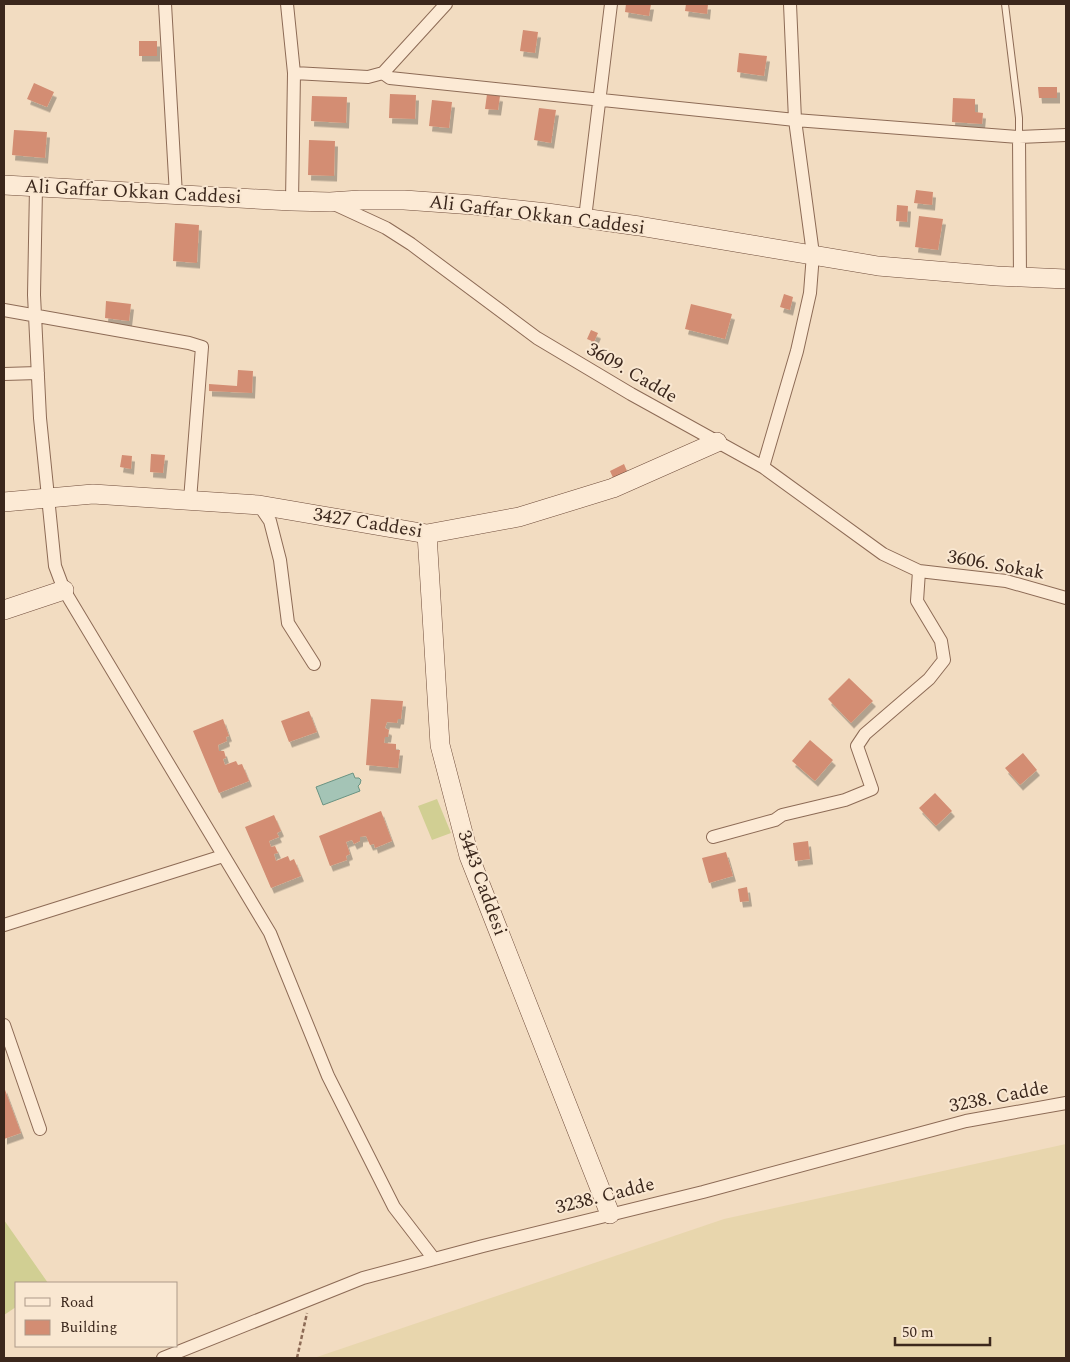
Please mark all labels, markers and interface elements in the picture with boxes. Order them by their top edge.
street label: Ali Gaffar Okkan Caddesi [24,172,242,212]
street label: Ali Gaffar Okkan Caddesi [427,187,647,243]
street label: 3609. Cadde [581,335,683,411]
street label: 3427 Caddesi [311,500,425,546]
street label: 3606. Sokak [945,542,1047,588]
street label: 3443 Caddesi [449,826,515,940]
street label: 3238. Cadde [947,1073,1051,1121]
street label: 3238. Cadde [552,1170,658,1222]
legend [15,1282,178,1347]
text: Road [60,1291,94,1314]
scale bar [895,1314,990,1346]
text: Building [60,1316,117,1339]
text: 50 m [902,1321,934,1344]

